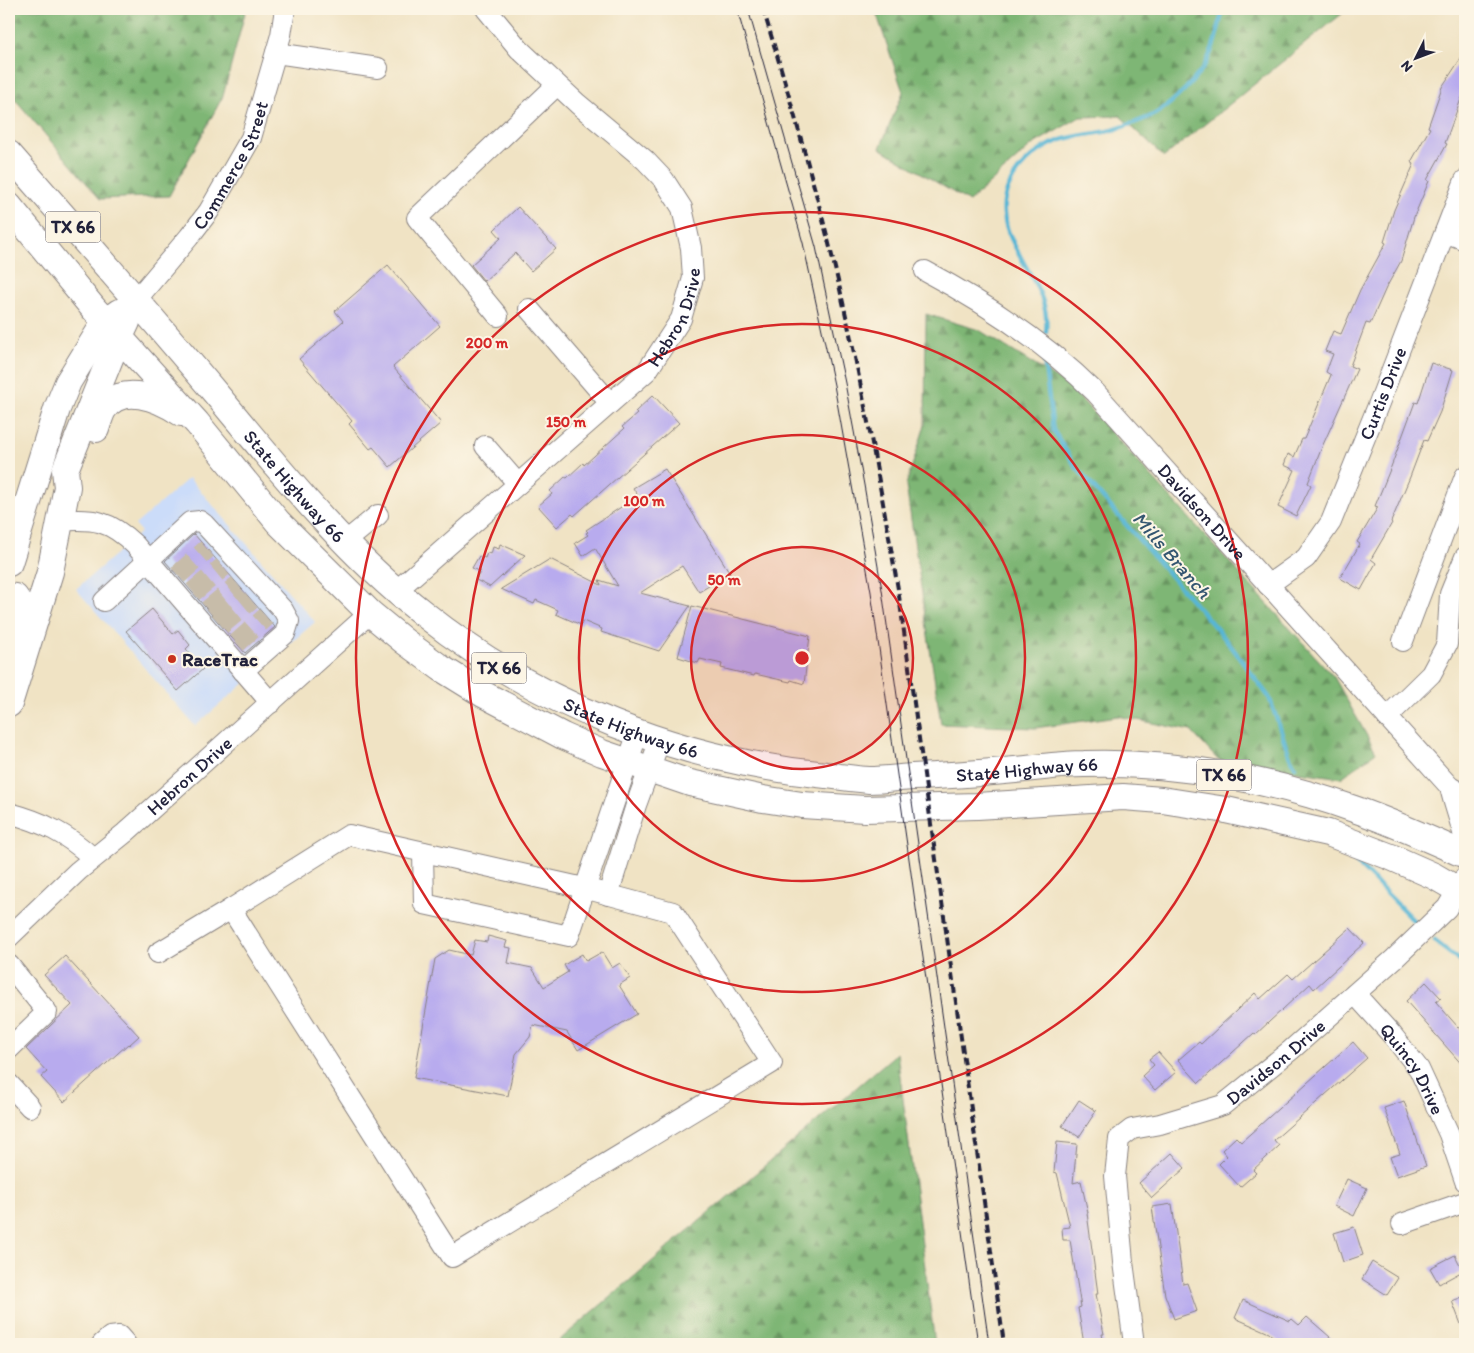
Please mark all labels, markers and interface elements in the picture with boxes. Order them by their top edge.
north arrow [1392,32,1442,82]
text: N [1397,57,1416,76]
street label: Commerce Street [187,98,273,234]
road number: TX 66 [46,212,100,242]
street label: Hebron Drive [642,267,704,371]
text: 200 m [466,334,509,352]
street label: Curtis Drive [1354,344,1411,443]
text: 150 m [546,413,586,431]
street label: State Highway 66 [239,425,350,547]
street label: Davidson Drive [1153,458,1252,564]
text: 100 m [623,492,665,510]
water label: Mills Branch [1128,507,1216,604]
text: 50 m [707,571,741,589]
place label: RaceTrac [182,648,258,671]
centre of rings [793,649,811,667]
road number: TX 66 [472,652,526,684]
marker: RaceTrac [166,653,178,665]
street label: State Highway 66 [560,692,701,763]
street label: Hebron Drive [142,731,236,820]
street label: State Highway 66 [955,752,1098,786]
road number: TX 66 [1196,760,1252,790]
street label: Davidson Drive [1221,1014,1330,1110]
street label: Quincy Drive [1375,1018,1450,1118]

